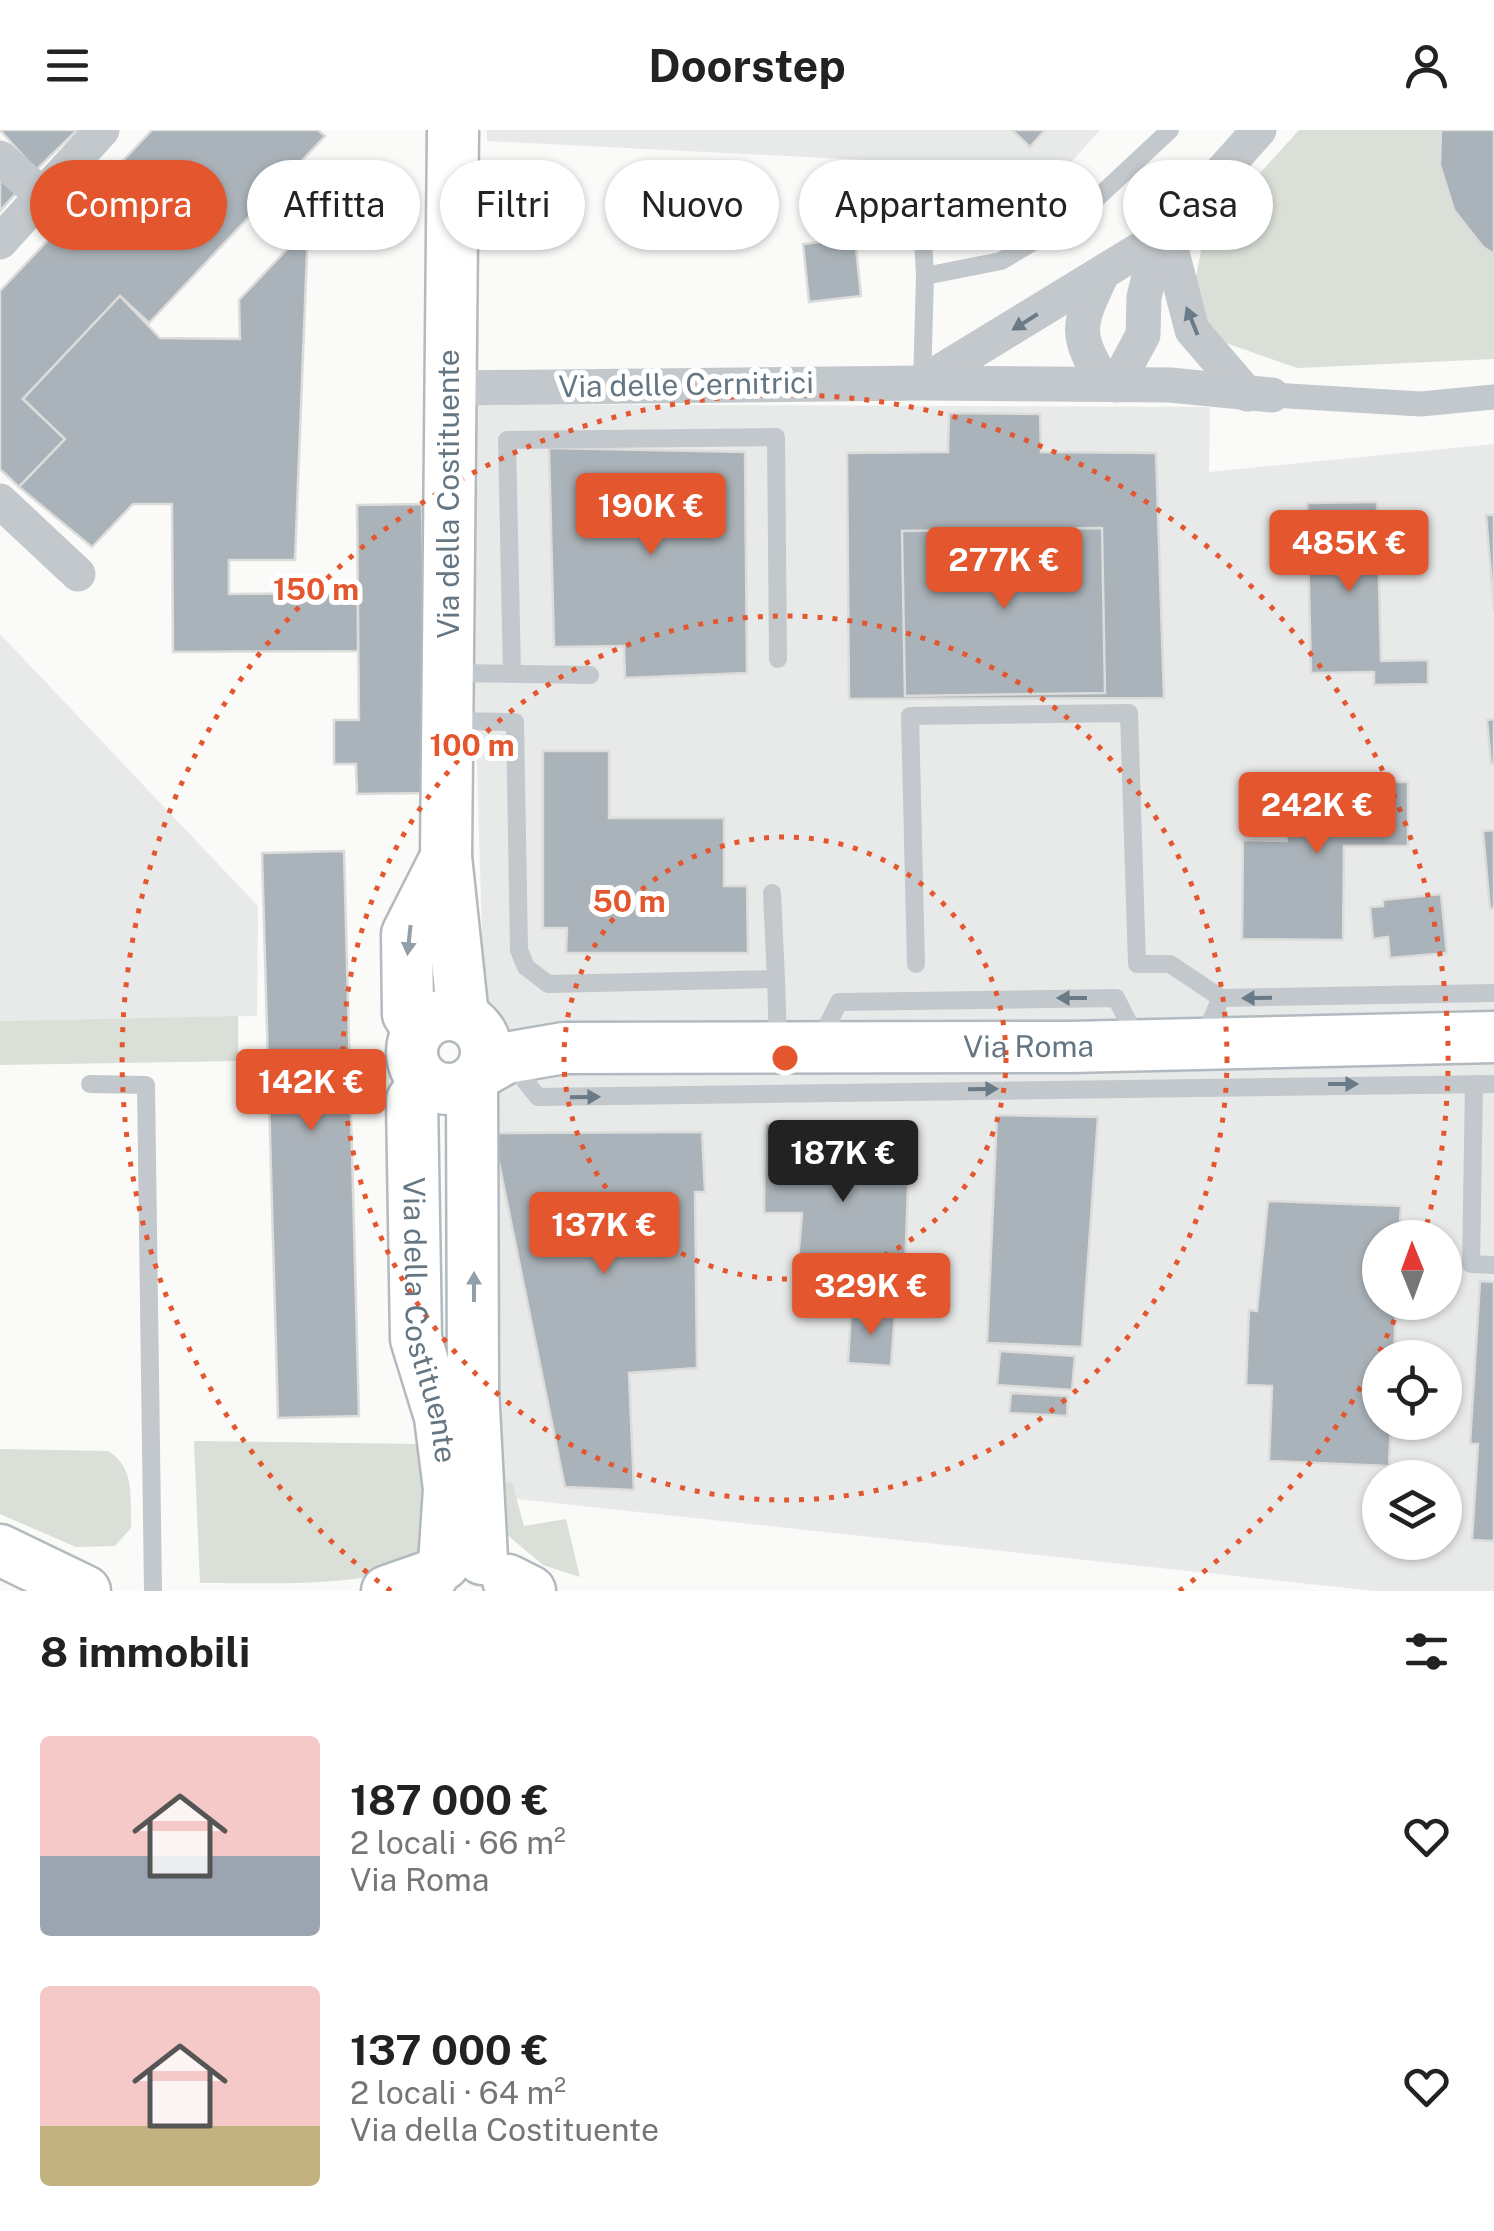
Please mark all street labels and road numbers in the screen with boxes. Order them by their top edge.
street label: Via della Costituente [430,349,466,639]
street label: Via delle Cernitrici [558,364,814,404]
street label: Via Roma [963,1027,1094,1064]
street label: Via della Costituente [396,1177,465,1465]

